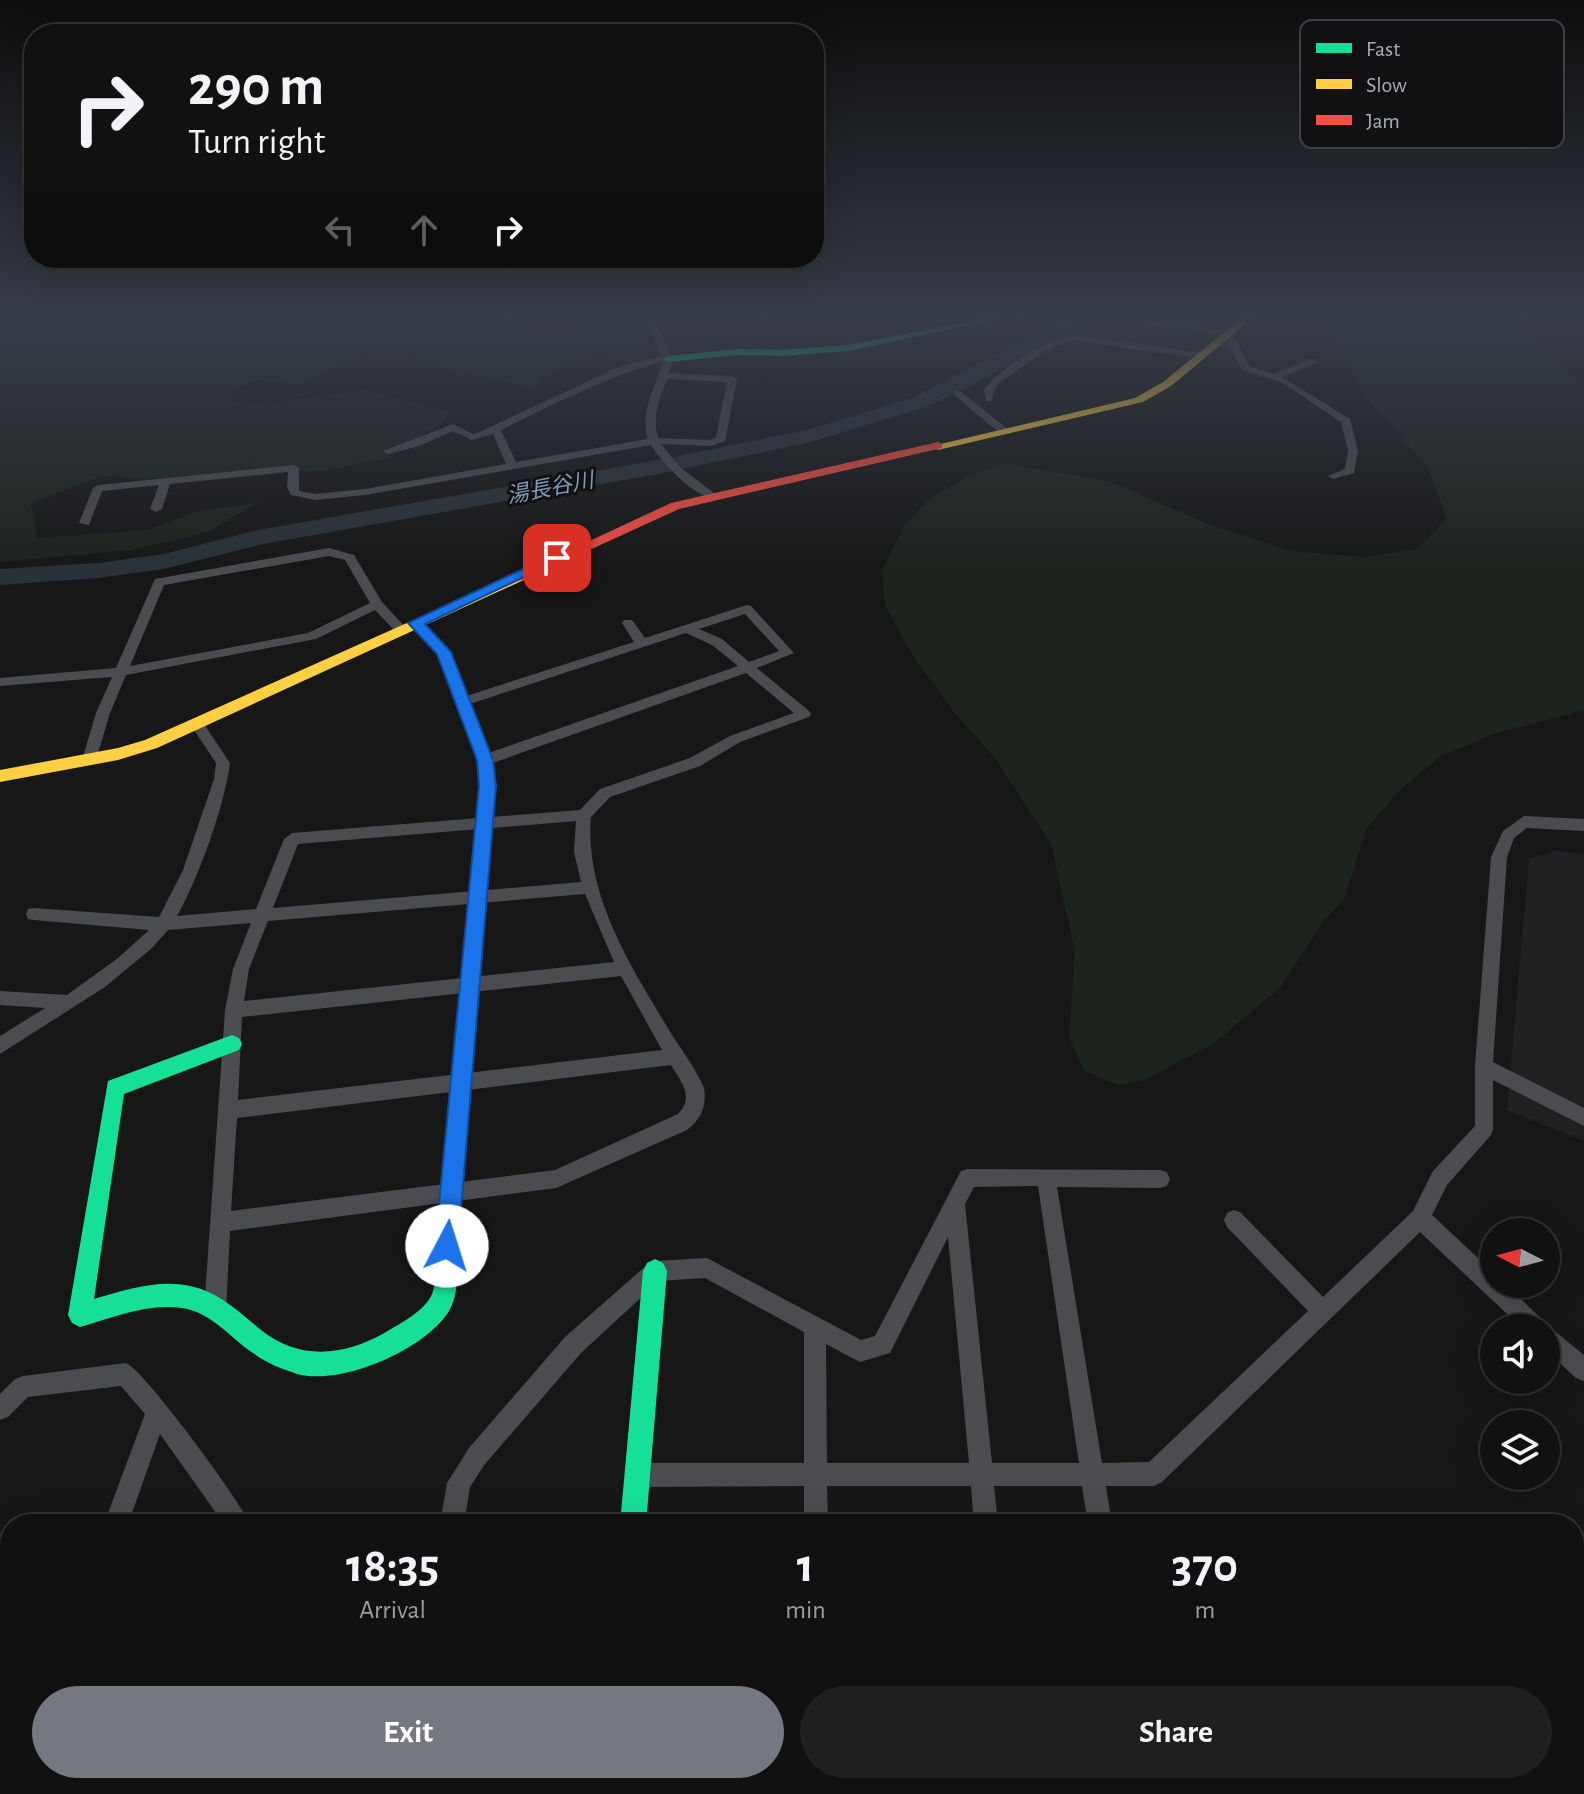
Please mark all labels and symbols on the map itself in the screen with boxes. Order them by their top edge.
legend [1300,20,1564,148]
text: Fast [1366,38,1400,60]
text: Slow [1366,74,1407,96]
text: Jam [1366,110,1400,132]
water label: 湯長谷川 [505,467,597,507]
pin [523,524,591,592]
position arrow [405,1204,489,1288]
north arrow [1480,1218,1560,1298]

